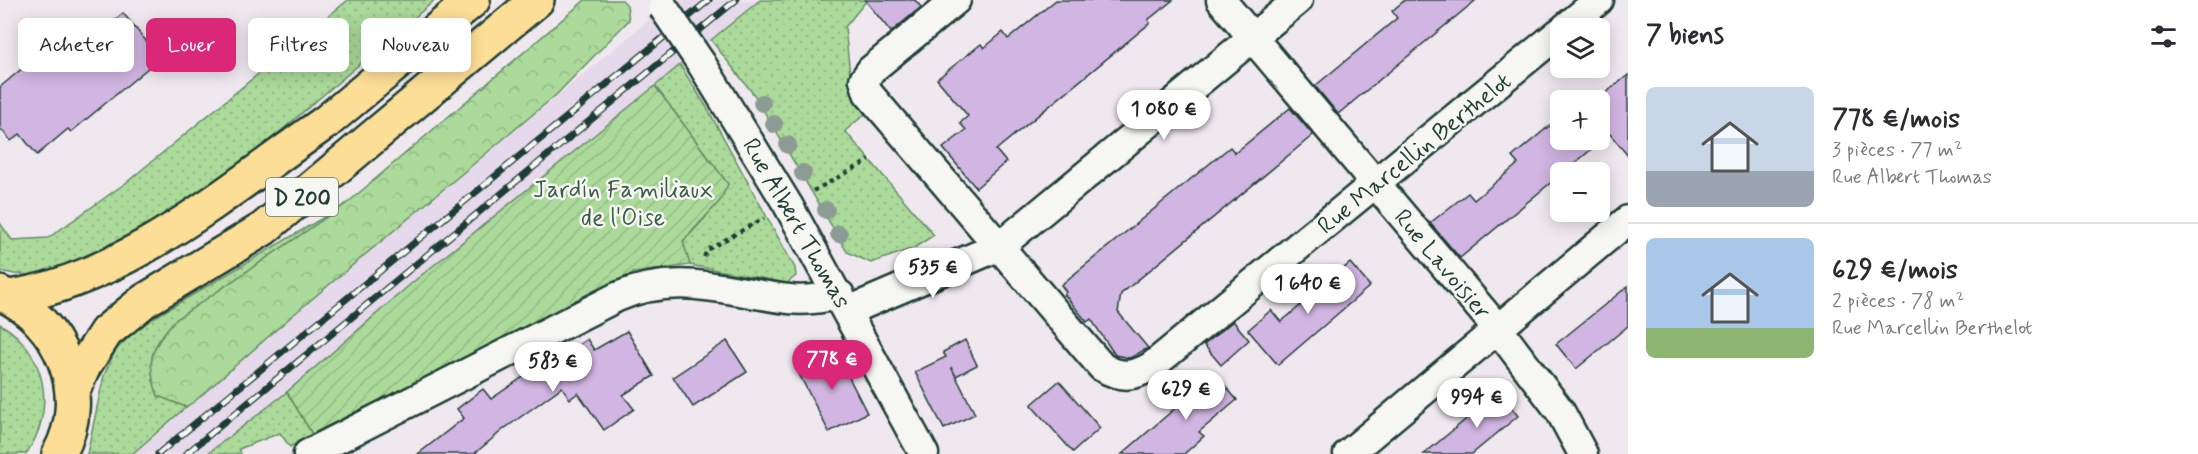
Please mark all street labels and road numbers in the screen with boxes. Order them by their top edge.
street label: Rue Marcellin Berthelot [1312,66,1518,242]
street label: Rue Albert Thomas [734,133,857,315]
road number: D 200 [266,178,338,216]
street label: Rue Lavoisier [1386,203,1497,327]

